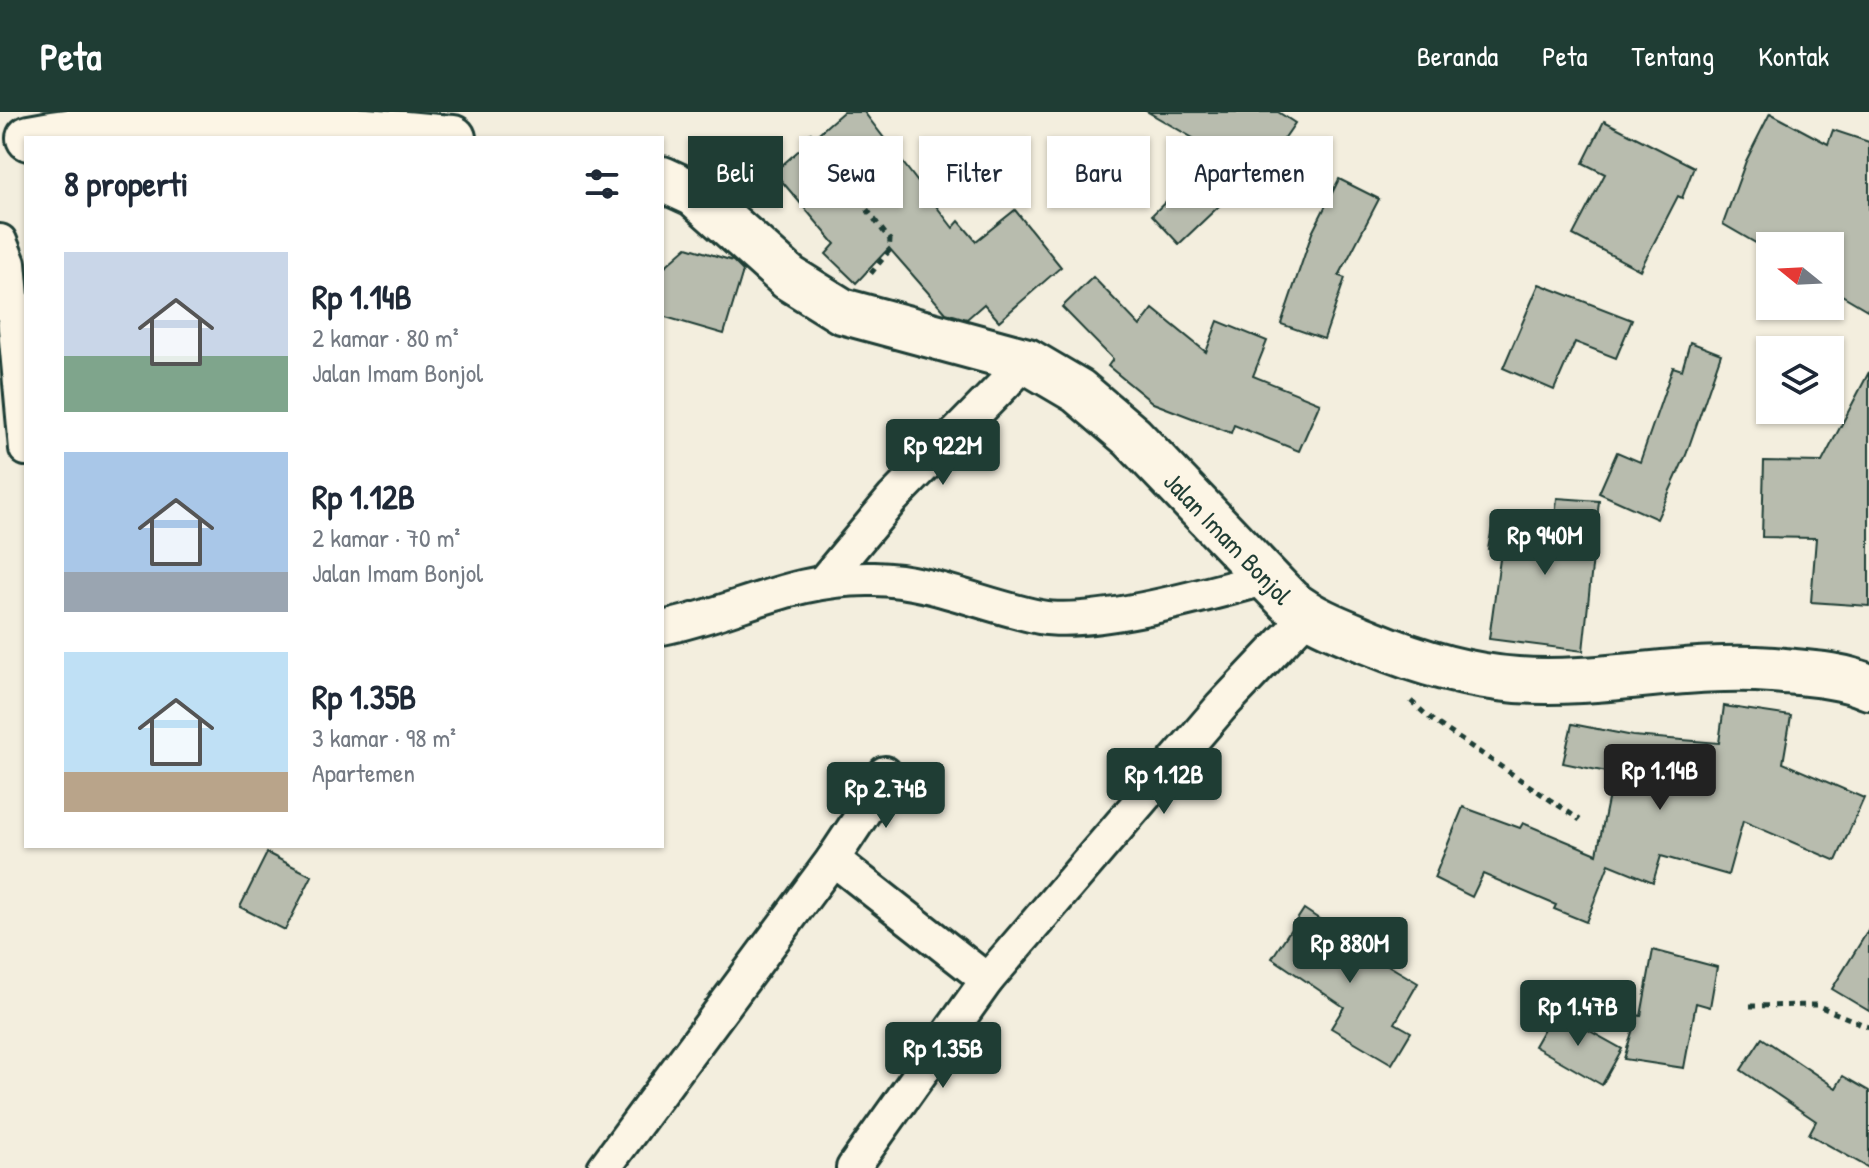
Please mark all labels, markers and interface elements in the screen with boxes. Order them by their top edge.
text: Peta [40,30,101,82]
text: Beranda [1417,37,1498,75]
text: Peta [1542,37,1588,75]
text: Tentang [1632,37,1714,75]
text: Kontak [1758,37,1829,75]
chip: Beli [688,136,783,208]
chip: Sewa [799,136,903,208]
chip: Filter [919,136,1031,208]
chip: Baru [1047,136,1150,208]
chip: Apartemen [1166,136,1333,208]
text: 8 properti [64,161,188,207]
icon: filters [580,162,624,206]
north arrow [1756,232,1844,320]
map controls [1756,232,1844,424]
text: Rp 1.14B [312,274,412,320]
icon: home [128,284,224,380]
text: 2 kamar · 80 m² [312,320,459,355]
button: layers [1756,336,1844,424]
text: Jalan Imam Bonjol [312,355,483,390]
pin: Rp 922M [869,419,1017,487]
text: Rp 922M [904,427,982,462]
street label: Jalan Imam Bonjol [1157,464,1300,612]
text: Rp 1.12B [312,474,415,520]
icon: home [128,484,224,580]
pin: Rp 940M [1471,509,1619,577]
text: Rp 940M [1507,517,1583,552]
text: 2 kamar · 70 m² [312,520,460,555]
text: Jalan Imam Bonjol [312,555,483,590]
text: Rp 1.35B [312,674,416,720]
icon: home [128,684,224,780]
text: 3 kamar · 98 m² [312,720,456,755]
pin: Rp 1.14B [1577,744,1743,812]
pin: Rp 1.12B [1081,748,1247,816]
text: Rp 1.14B [1622,752,1698,787]
text: Apartemen [312,755,415,790]
text: Rp 1.12B [1125,756,1203,791]
pin: Rp 2.74B [803,762,969,830]
text: Rp 2.74B [845,770,927,805]
pin: Rp 880M [1276,917,1424,985]
text: Rp 880M [1311,925,1389,960]
pin: Rp 1.47B [1495,980,1661,1048]
text: Rp 1.47B [1538,988,1618,1023]
pin: Rp 1.35B [860,1022,1026,1090]
text: Rp 1.35B [903,1030,983,1065]

